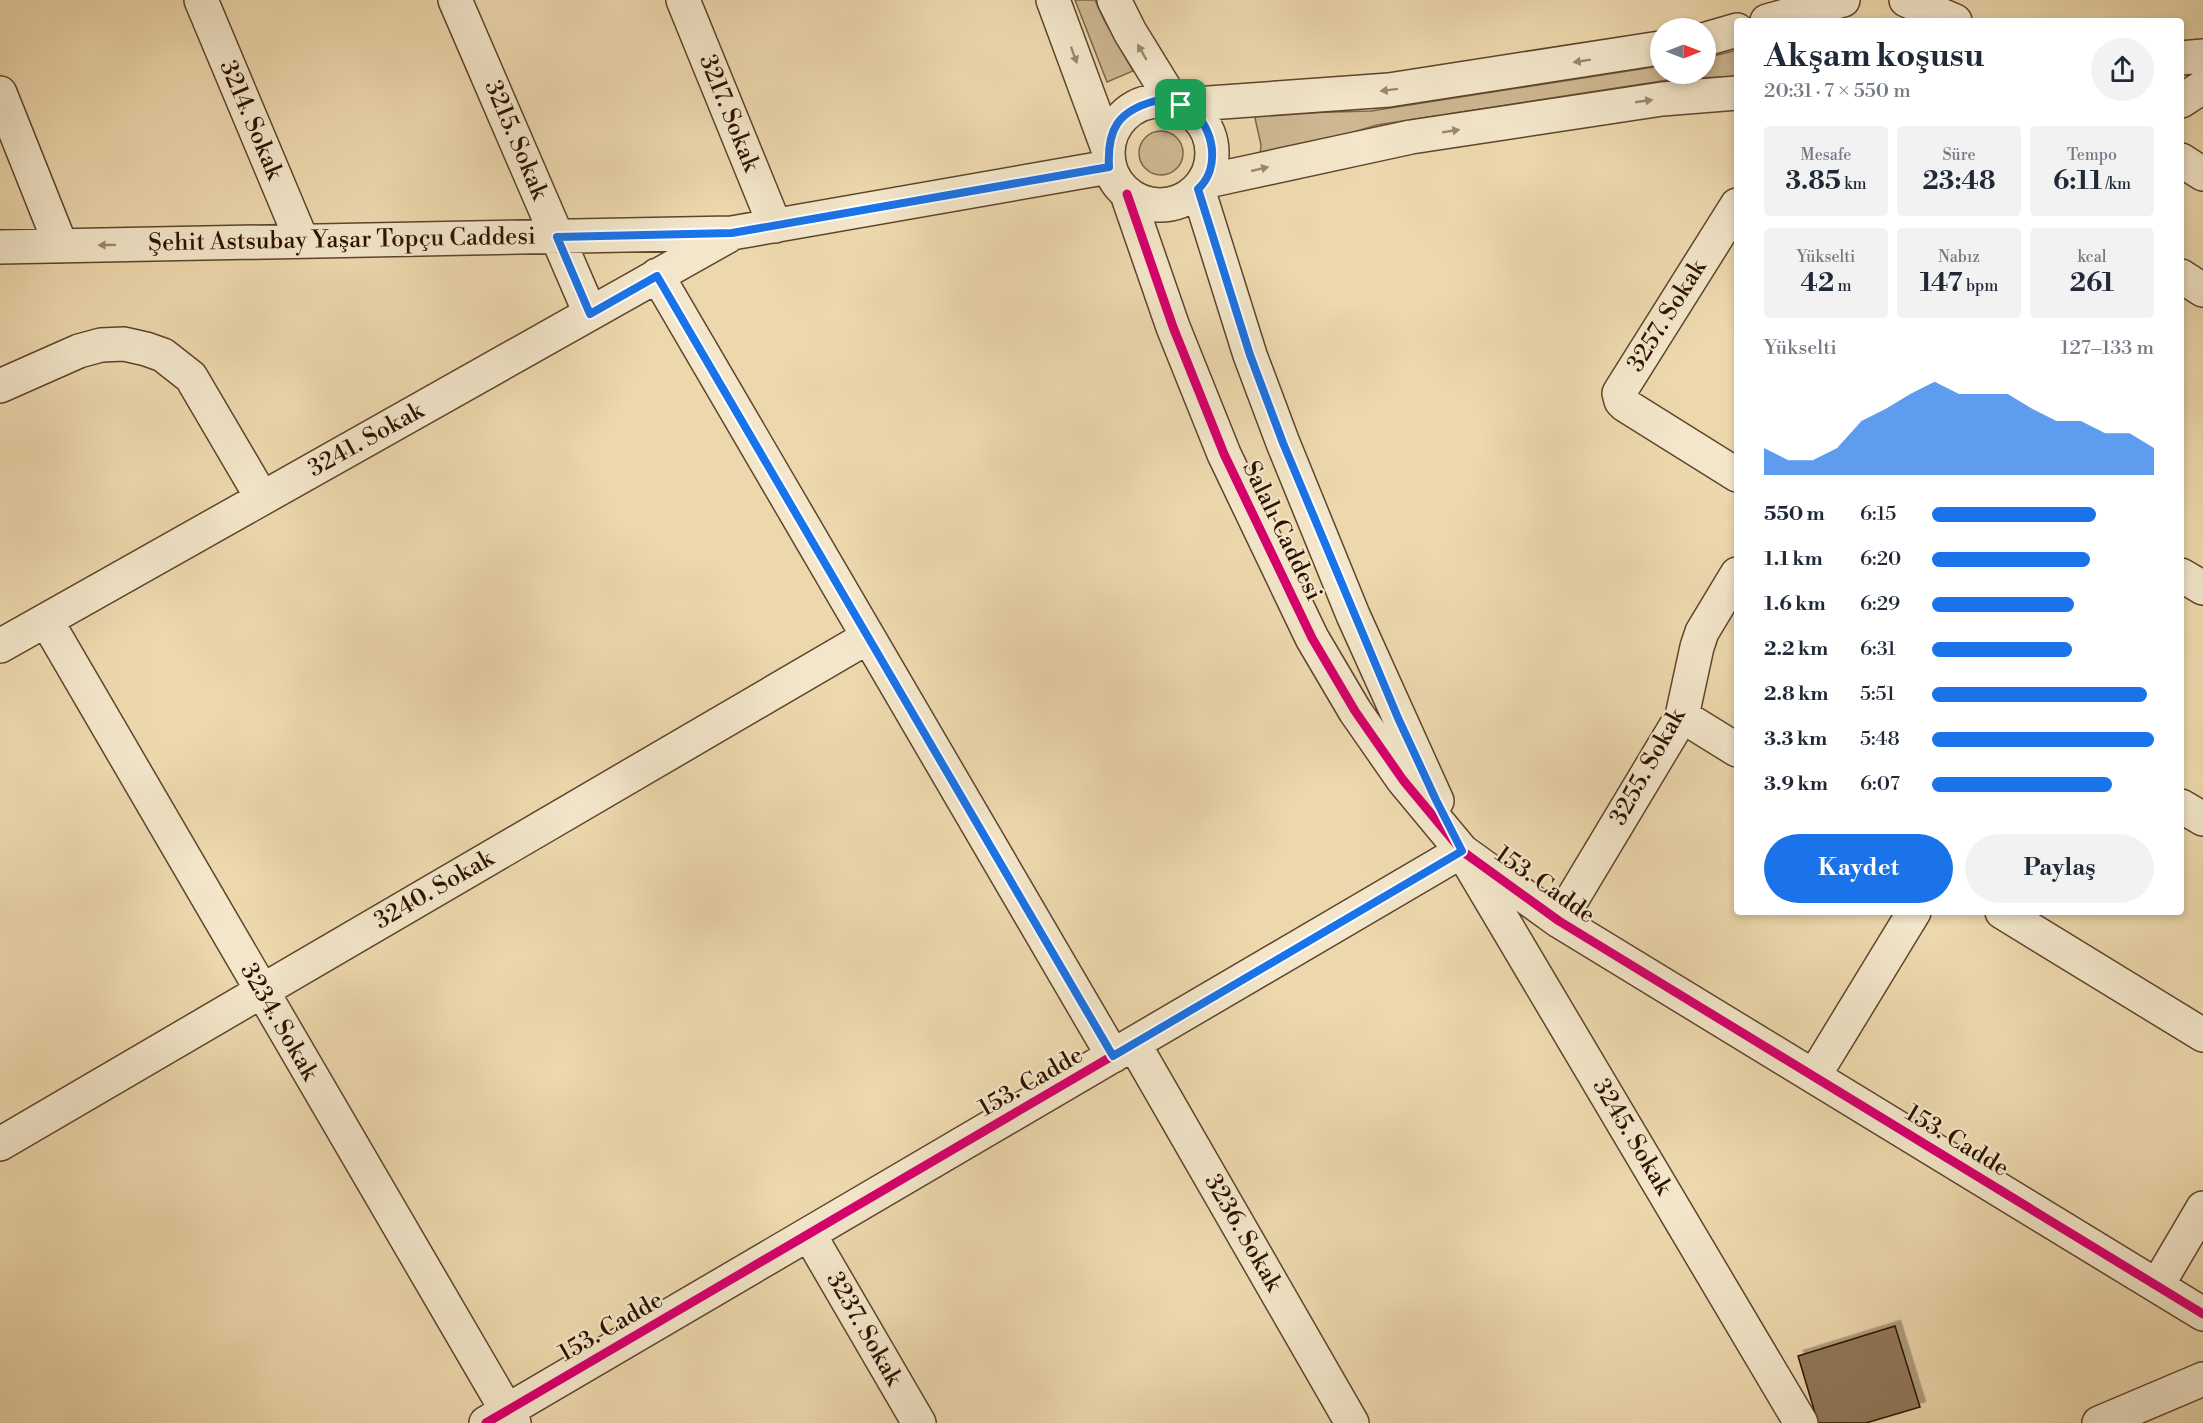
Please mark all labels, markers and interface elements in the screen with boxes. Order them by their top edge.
north arrow [1650,18,1716,84]
map controls [1650,18,1716,84]
text: Akşam koşusu [1764,36,1984,77]
button: share [2091,38,2154,101]
one-way arrow [1137,43,1147,60]
one-way arrow [1070,46,1080,64]
street label: 3217. Sokak [692,50,767,177]
street label: 3214. Sokak [212,56,290,185]
one-way arrow [1572,56,1591,65]
street label: 3215. Sokak [478,76,555,205]
pin [1155,79,1206,130]
text: 20:31 · 7 × 550 m [1764,79,1911,104]
one-way arrow [1380,85,1399,94]
icon: arrive [1164,88,1197,121]
one-way arrow [1635,97,1654,106]
one-way arrow [1442,126,1461,135]
text: Mesafe [1801,145,1851,165]
text: Süre [1942,145,1976,165]
text: Tempo [2067,145,2117,165]
one-way arrow [1251,164,1269,174]
text: 3.85 [1785,165,1841,197]
text: 23:48 [1922,165,1996,197]
text: 6:11 [2053,165,2102,197]
text: km [1841,174,1867,194]
text: /km [2102,174,2131,194]
street label: Şehit Astsubay Yaşar Topçu Caddesi [148,222,536,258]
one-way arrow [97,240,116,249]
text: Yükselti [1797,247,1855,267]
text: Nabız [1938,247,1980,267]
text: kcal [2077,247,2107,267]
street label: 3257. Sokak [1621,253,1714,378]
text: 42 [1801,267,1834,299]
text: 147 [1920,267,1963,299]
text: 261 [2070,267,2114,299]
text: m [1834,276,1851,296]
text: bpm [1963,276,1998,296]
text: Yükselti [1764,336,1837,361]
text: 127–133 m [2060,336,2154,361]
street label: 3241. Sokak [303,395,430,484]
street label: Salalı Caddesi [1235,456,1329,606]
text: 550 m [1764,502,1825,527]
text: 6:15 [1860,502,1896,527]
text: 1.1 km [1764,547,1823,572]
text: 6:20 [1860,547,1901,572]
text: 1.6 km [1764,592,1826,617]
text: 6:29 [1860,592,1900,617]
text: 2.2 km [1764,637,1828,662]
text: 6:31 [1860,637,1896,662]
text: 2.8 km [1764,682,1828,707]
text: 5:51 [1860,682,1895,707]
street label: 3255. Sokak [1604,702,1693,831]
text: 3.3 km [1764,727,1827,752]
text: 5:48 [1860,727,1900,752]
text: 3.9 km [1764,772,1828,797]
text: 6:07 [1860,772,1900,797]
button: Kaydet [1764,834,1953,903]
button: Paylaş [1965,834,2154,903]
street label: 153. Cadde [1489,840,1601,930]
street label: 3240. Sokak [369,843,500,936]
street label: 3234. Sokak [233,958,325,1087]
street label: 153. Cadde [974,1040,1088,1124]
street label: 3245. Sokak [1586,1073,1679,1202]
street label: 153. Cadde [1900,1098,2014,1184]
street label: 3236. Sokak [1197,1169,1289,1298]
street label: 3237. Sokak [819,1267,909,1393]
street label: 153. Cadde [554,1285,668,1369]

